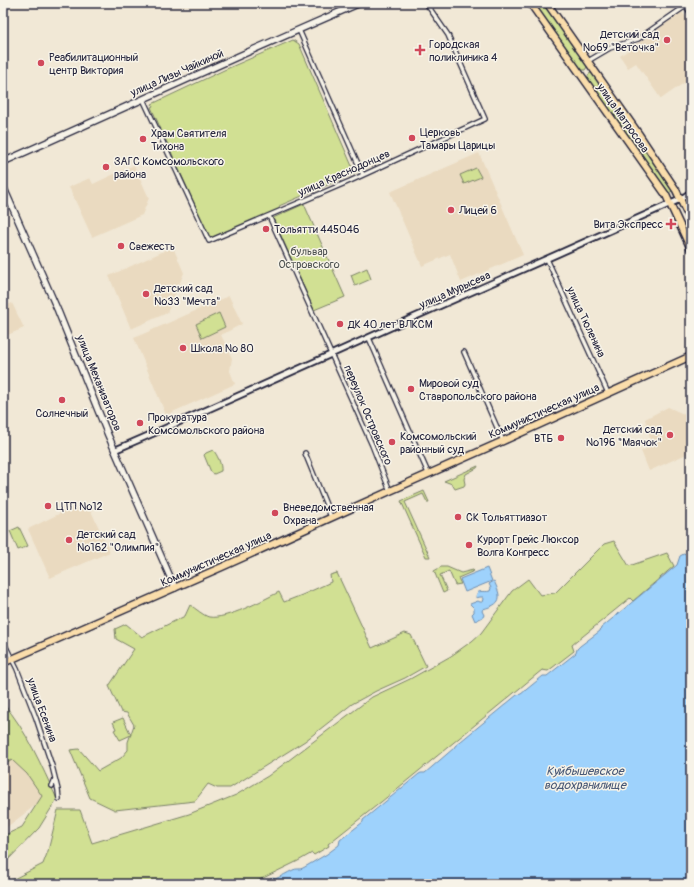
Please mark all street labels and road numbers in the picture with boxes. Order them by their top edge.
street label: улица Лизы Чайкиной [128,47,225,100]
street label: улица Матросова [594,80,652,155]
street label: улица Краснодонцев [295,147,392,200]
street label: улица Мурысева [417,269,492,312]
street label: улица Тюленина [563,284,608,359]
street label: улица Механизаторов [73,332,124,433]
street label: переулок Островского [341,363,395,467]
street label: Коммунистическая улица [487,381,601,441]
street label: Коммунистическая улица [159,529,273,589]
street label: улица Есенина [24,675,60,744]

